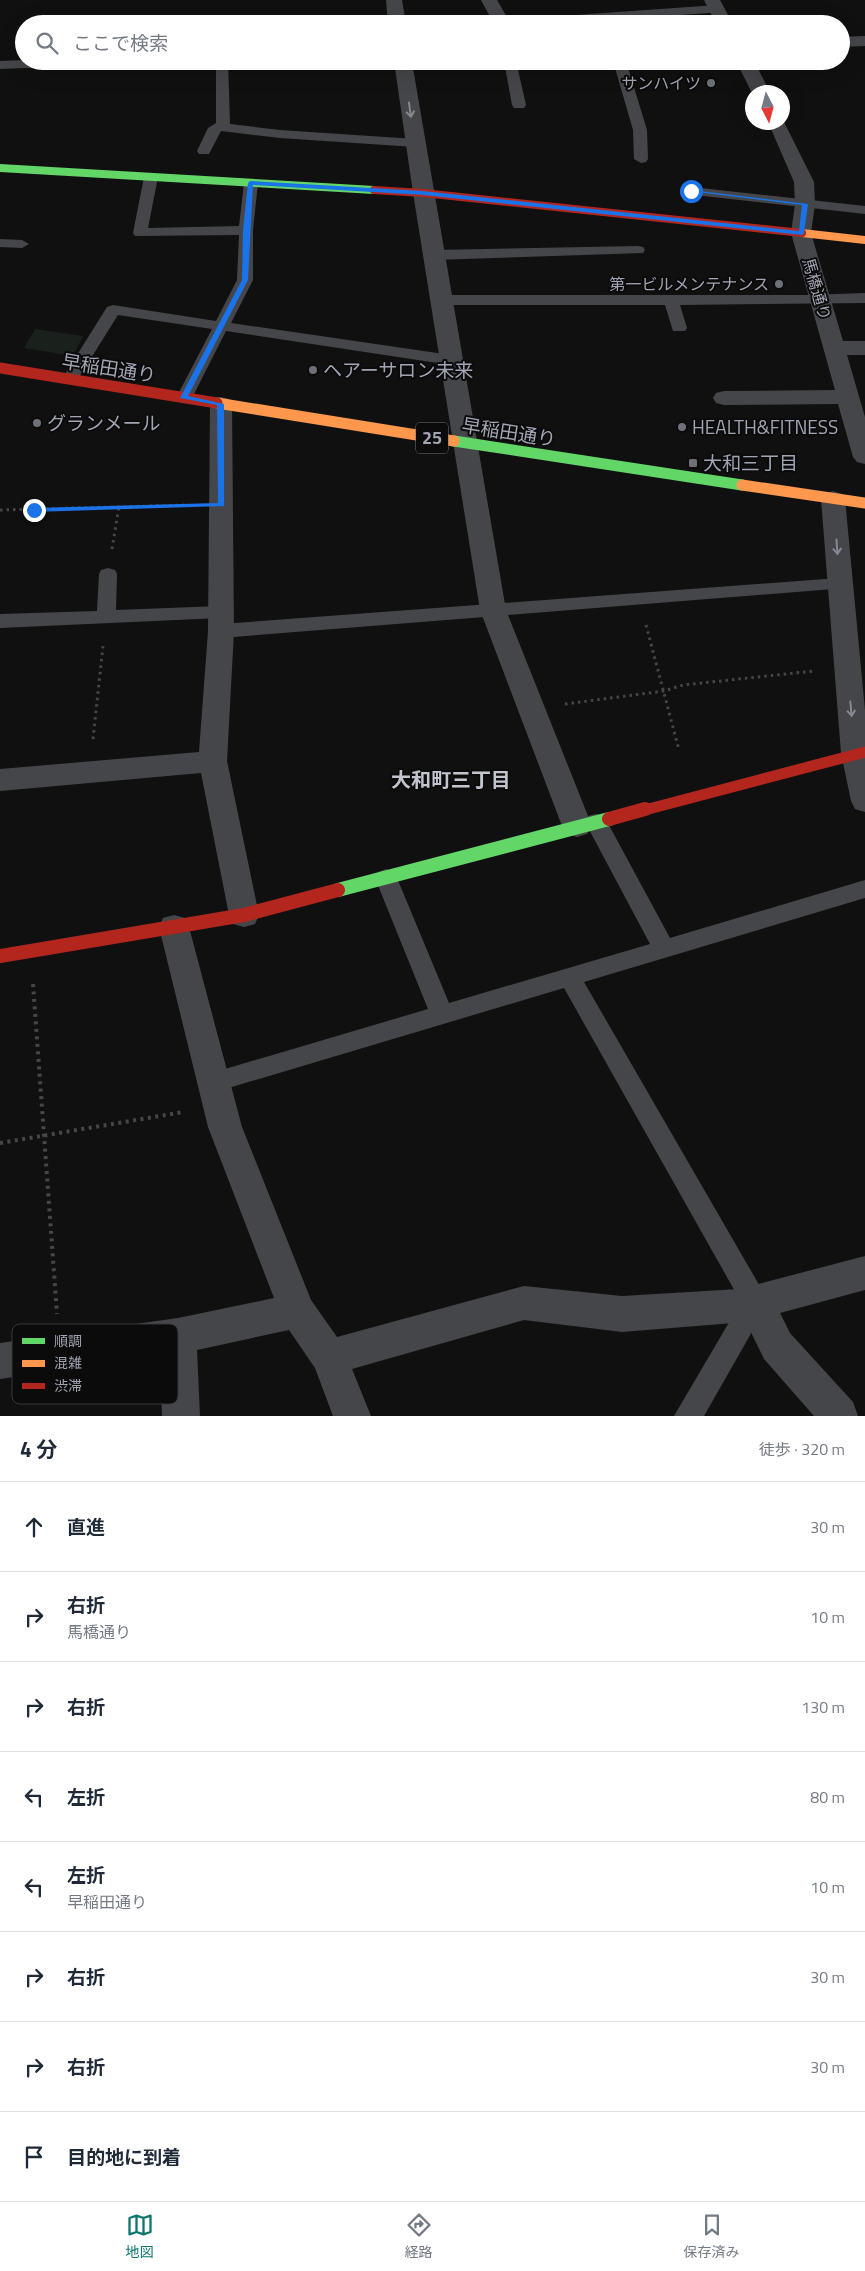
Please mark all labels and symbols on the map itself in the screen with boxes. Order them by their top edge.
place label: サンハイツ [621,71,701,95]
marker: サンハイツ [705,77,717,89]
north arrow [745,85,790,130]
one-way arrow [405,101,415,117]
route start [680,180,703,203]
street label: 馬橋通り [797,255,837,323]
place label: 第一ビルメンテナンス [609,272,769,296]
marker: 第一ビルメンテナンス [773,278,785,290]
street label: 早稲田通り [60,346,158,389]
place label: ヘアーサロン未来 [323,355,473,384]
marker: ヘアーサロン未来 [307,364,319,376]
place label: グランメール [47,408,160,437]
street label: 早稲田通り [460,410,558,453]
place label: HEALTH&FITNESS [692,412,838,441]
marker: グランメール [31,417,43,429]
marker: HEALTH&FITNESS [676,421,688,433]
road number: 25 [416,422,448,453]
place label: 大和三丁目 [703,448,798,477]
marker: 大和三丁目 [687,457,699,469]
route end [23,499,46,522]
one-way arrow [833,539,842,555]
one-way arrow [846,701,856,717]
district label: 大和町三丁目 [391,764,511,795]
legend [12,1324,178,1404]
text: 順調 [54,1330,82,1351]
text: 混雑 [54,1352,82,1373]
text: 渋滞 [54,1375,82,1396]

